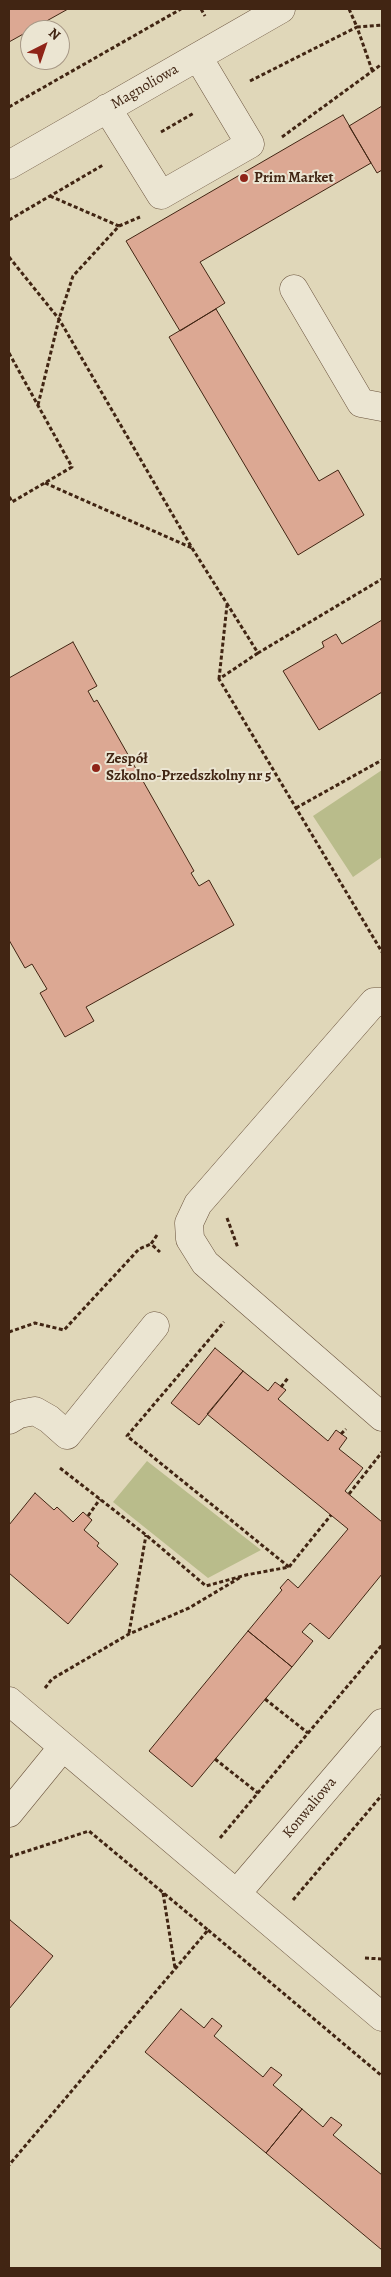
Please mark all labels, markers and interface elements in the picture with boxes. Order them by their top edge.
north arrow [20,20,70,70]
text: N [44,24,65,45]
street label: Magnoliowa [108,60,182,114]
place label: Prim Market [254,169,334,187]
marker: Prim Market [238,172,250,184]
place label: Zespół Szkolno-Przedszkolny nr 5 [106,750,271,785]
marker: Zespół Szkolno-Przedszkolny nr 5 [90,762,102,774]
street label: Konwaliowa [279,1774,341,1842]

